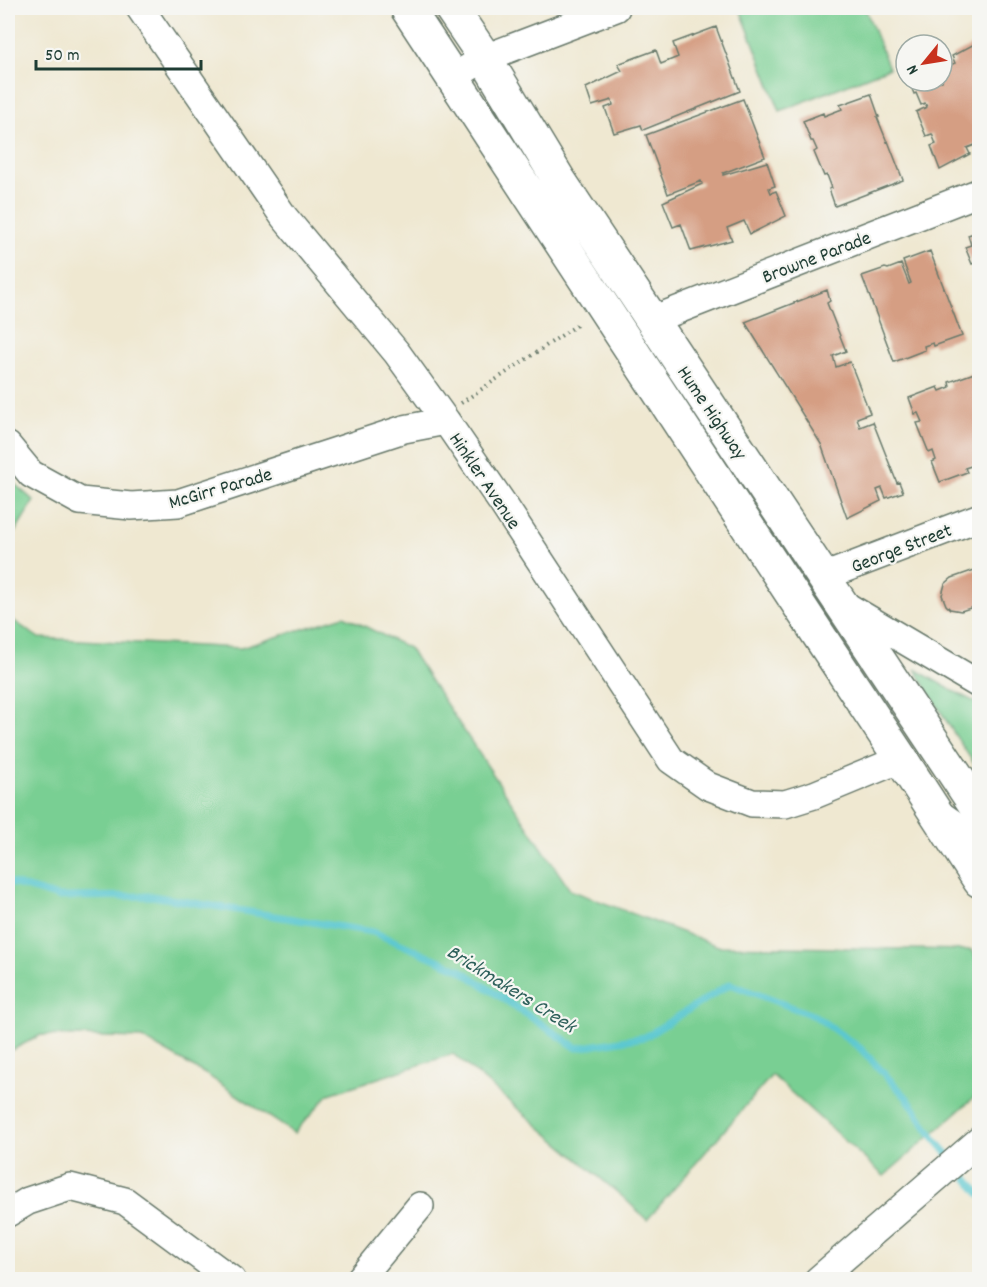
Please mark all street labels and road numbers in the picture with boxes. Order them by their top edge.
street label: Browne Parade [758,225,876,292]
street label: Hume Highway [669,361,753,467]
street label: Hinkler Avenue [441,428,526,536]
street label: McGirr Parade [166,462,276,518]
street label: George Street [848,518,957,582]

